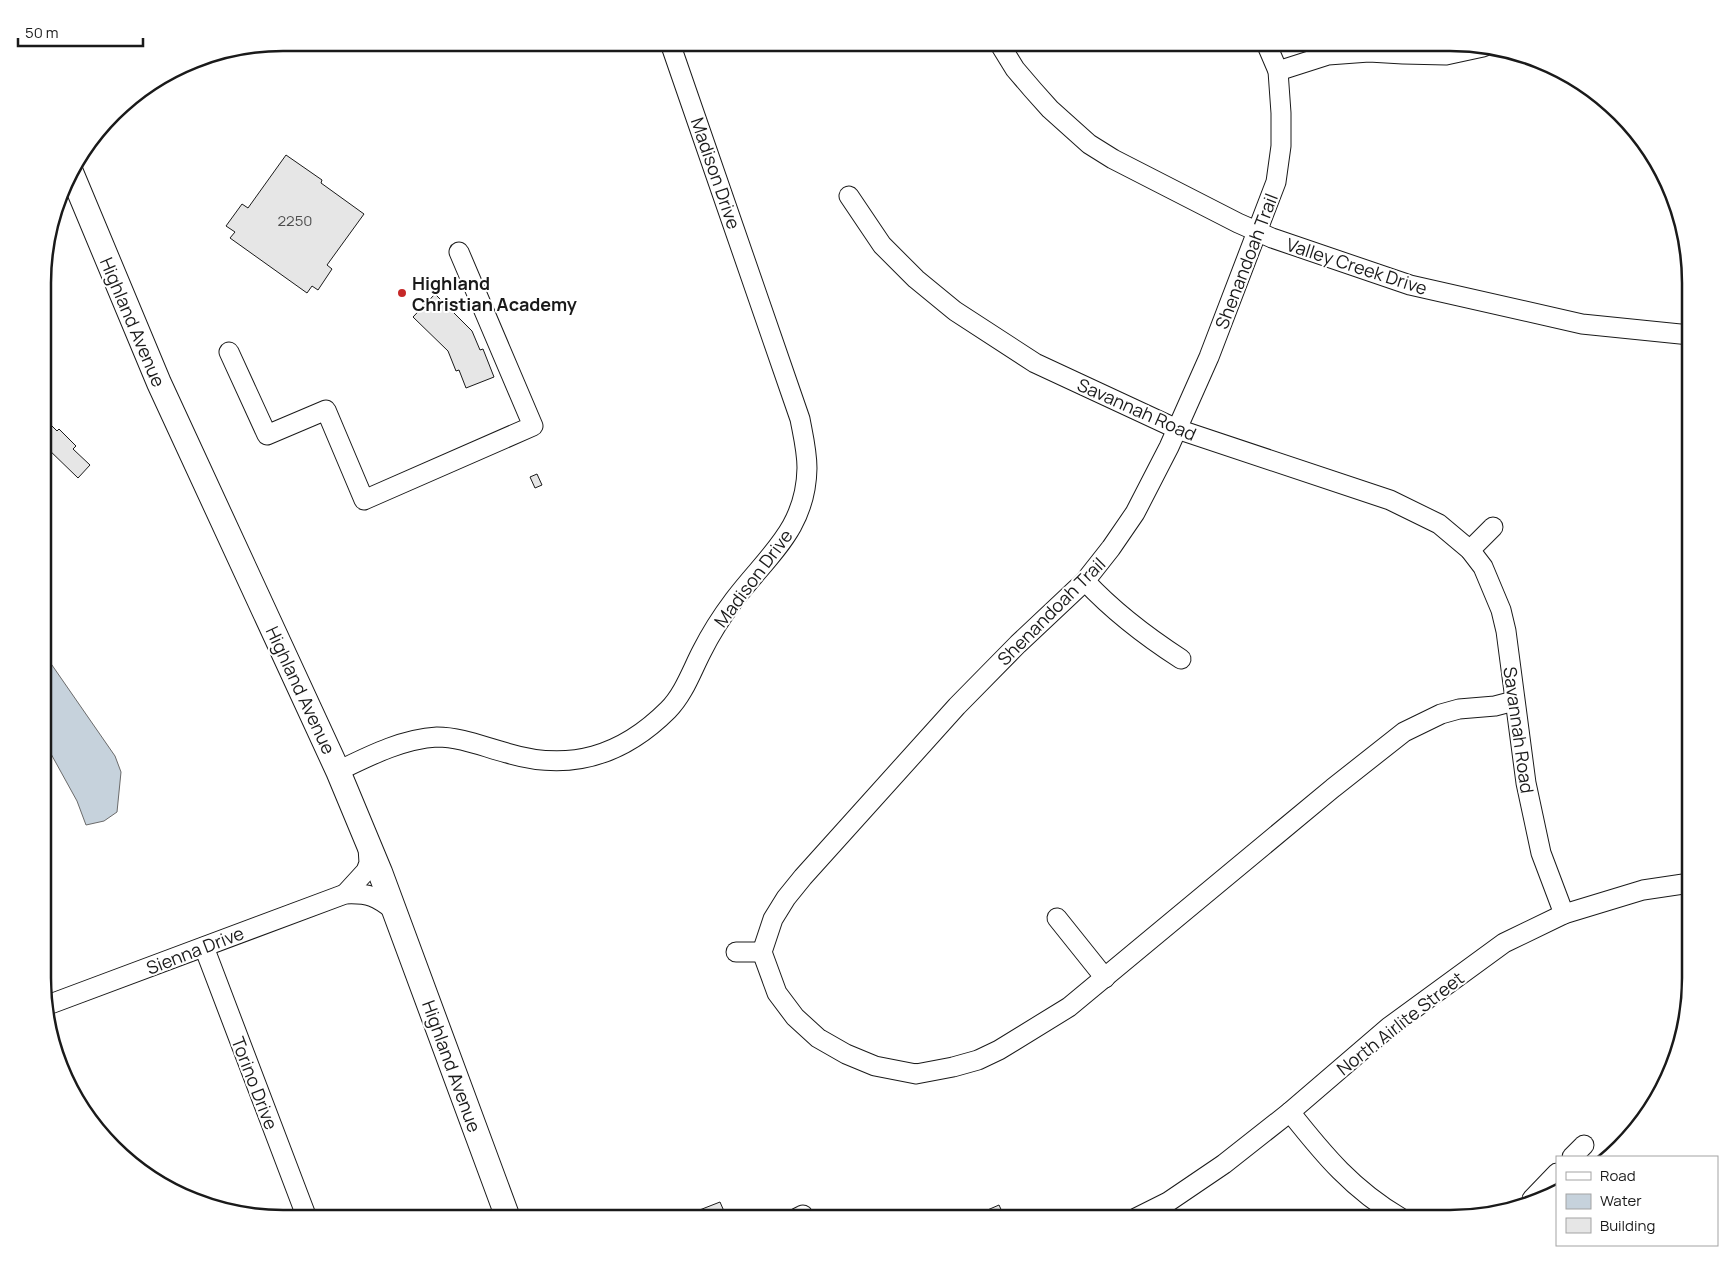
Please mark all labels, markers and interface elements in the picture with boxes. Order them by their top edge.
scale bar [18,15,142,47]
text: 50 m [25,22,59,43]
street label: Madison Drive [686,114,746,232]
street label: Shenandoah Trail [1209,190,1283,332]
house number: 2250 [278,210,312,231]
street label: Valley Creek Drive [1284,232,1430,300]
street label: Highland Avenue [95,254,171,390]
place label: Highland Christian Academy [412,271,577,316]
marker: Highland Christian Academy [396,287,408,299]
street label: Savannah Road [1074,372,1200,446]
street label: Madison Drive [708,524,798,632]
street label: Shenandoah Trail [992,552,1110,670]
street label: Highland Avenue [261,622,341,758]
street label: Savannah Road [1498,665,1540,795]
street label: Sienna Drive [143,920,247,980]
street label: North Airlite Street [1331,966,1469,1080]
street label: Highland Avenue [417,997,487,1135]
street label: Torino Drive [226,1033,284,1133]
legend [1556,1156,1718,1246]
text: Road [1600,1165,1636,1186]
text: Water [1600,1190,1642,1211]
text: Building [1600,1215,1655,1236]

